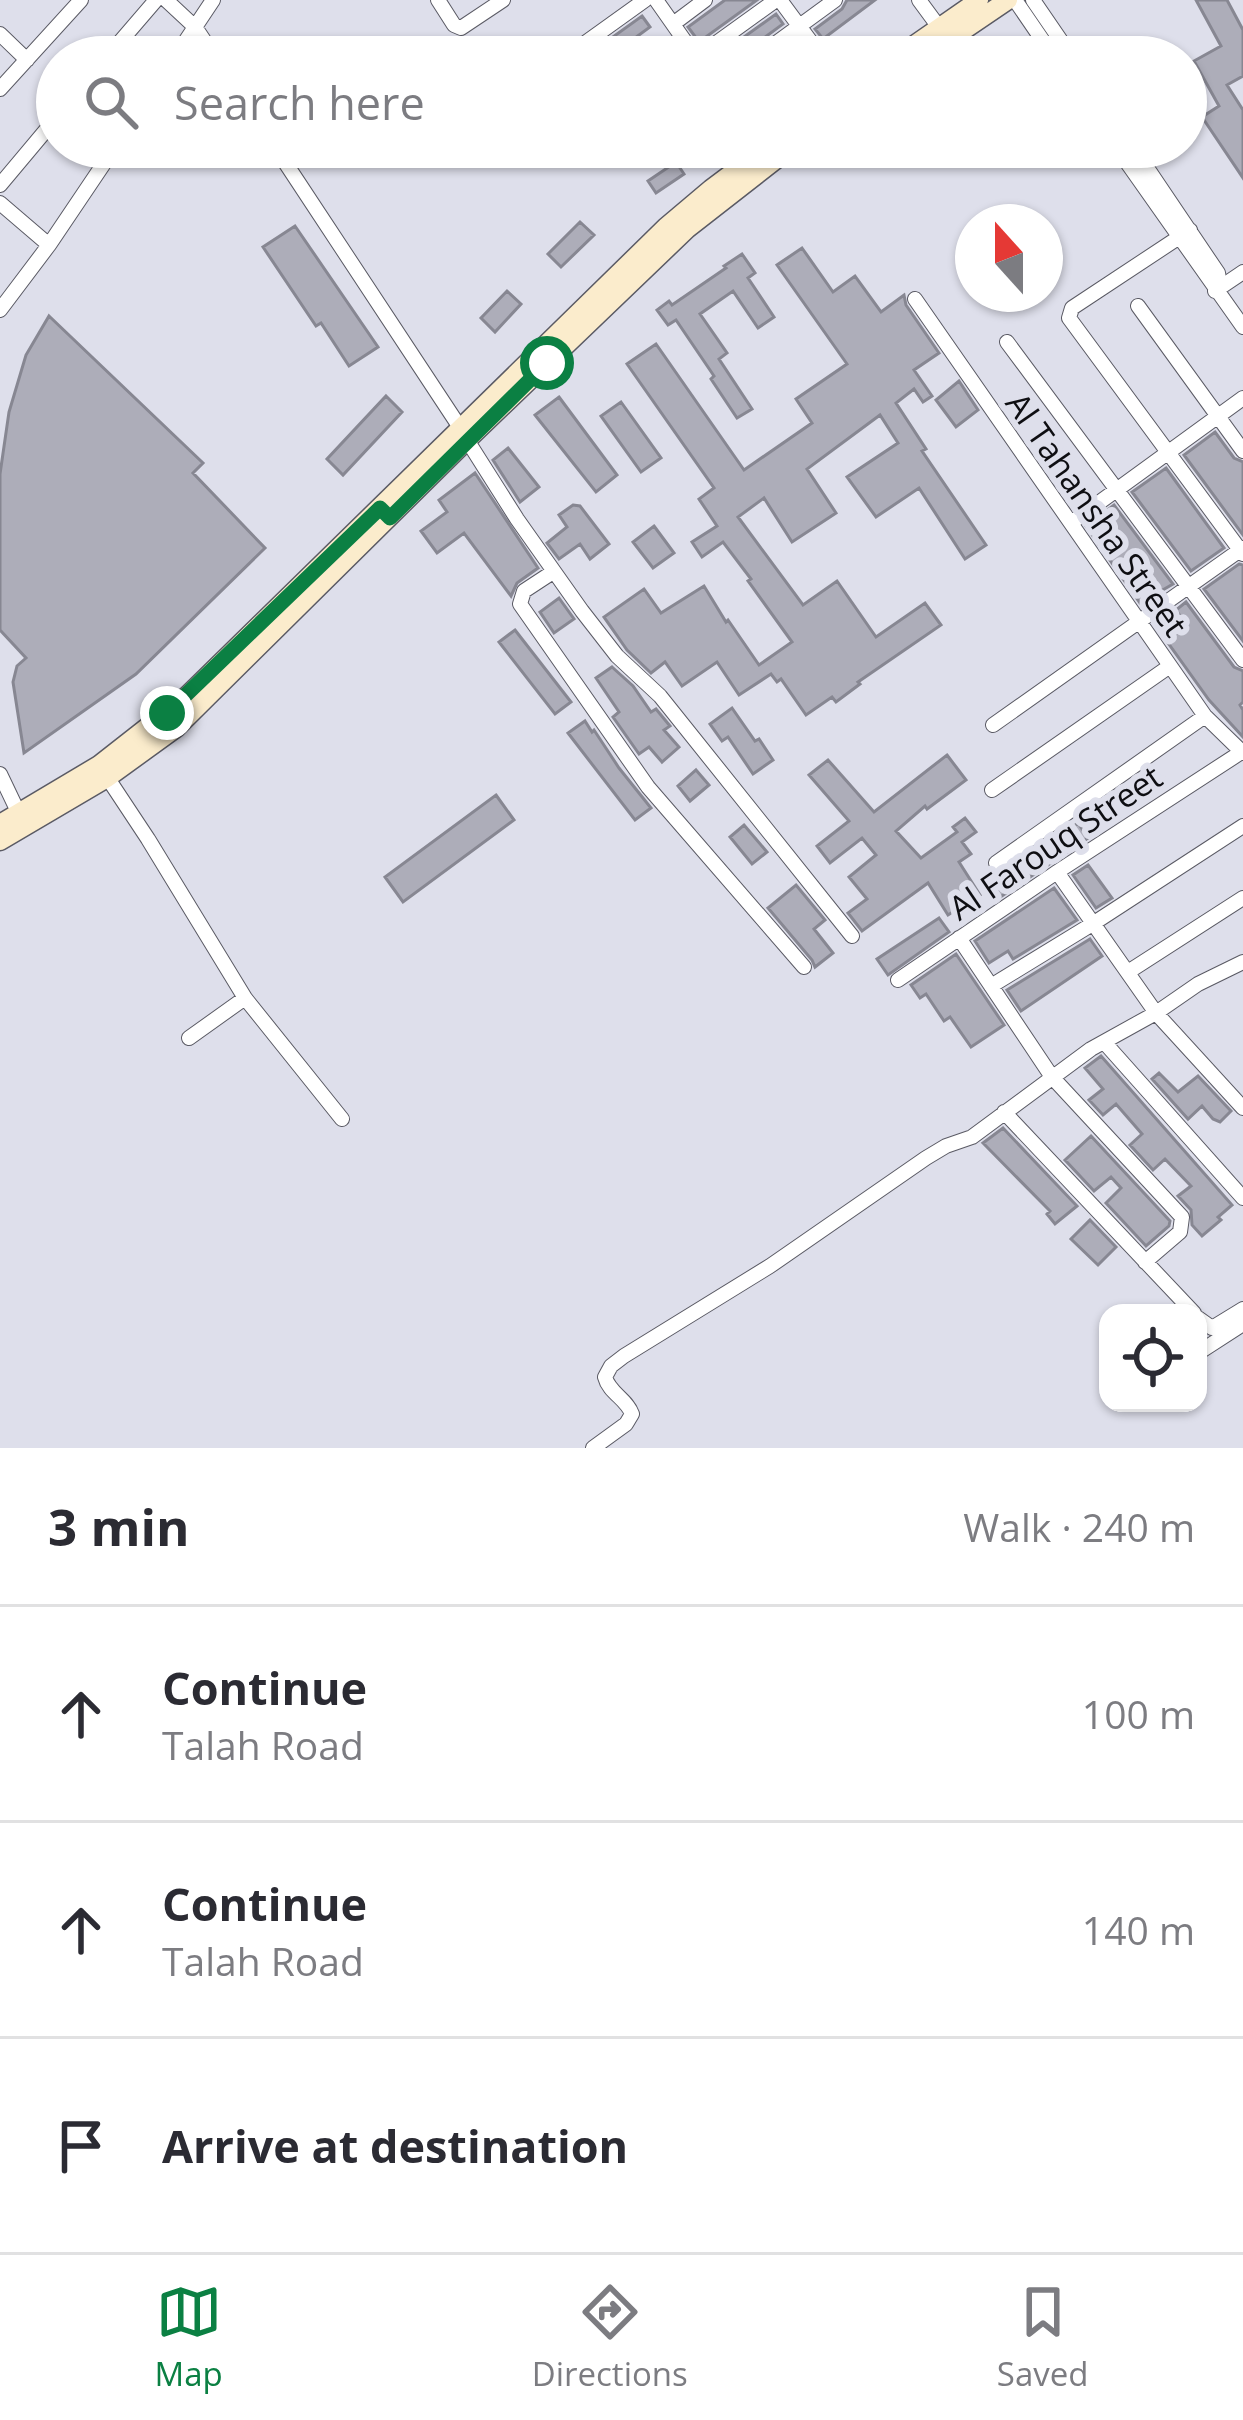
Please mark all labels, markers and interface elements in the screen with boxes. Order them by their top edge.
search box [36,36,1207,168]
icon: search [78,69,144,135]
text: Search here [174,72,425,133]
north arrow [955,204,1063,312]
route start [520,336,574,390]
street label: Al Tahansha Street [996,383,1198,645]
route end [140,686,194,740]
street label: Al Farouq Street [940,754,1170,930]
map controls [1099,1304,1207,1412]
button: locate [1099,1304,1207,1412]
text: 3 min [48,1491,190,1561]
text: Walk · 240 m [963,1500,1195,1553]
text: Continue [162,1657,367,1718]
icon: ahead [48,1681,114,1747]
text: 100 m [1082,1687,1195,1740]
text: Talah Road [162,1718,364,1771]
text: Continue [162,1873,367,1934]
icon: ahead [48,1897,114,1963]
text: 140 m [1082,1903,1195,1956]
text: Talah Road [162,1934,364,1987]
icon: arrive [48,2113,114,2179]
text: Arrive at destination [162,2115,628,2176]
tab: Map [155,2279,223,2396]
tab: Directions [532,2279,688,2396]
tab: Saved [997,2279,1088,2396]

